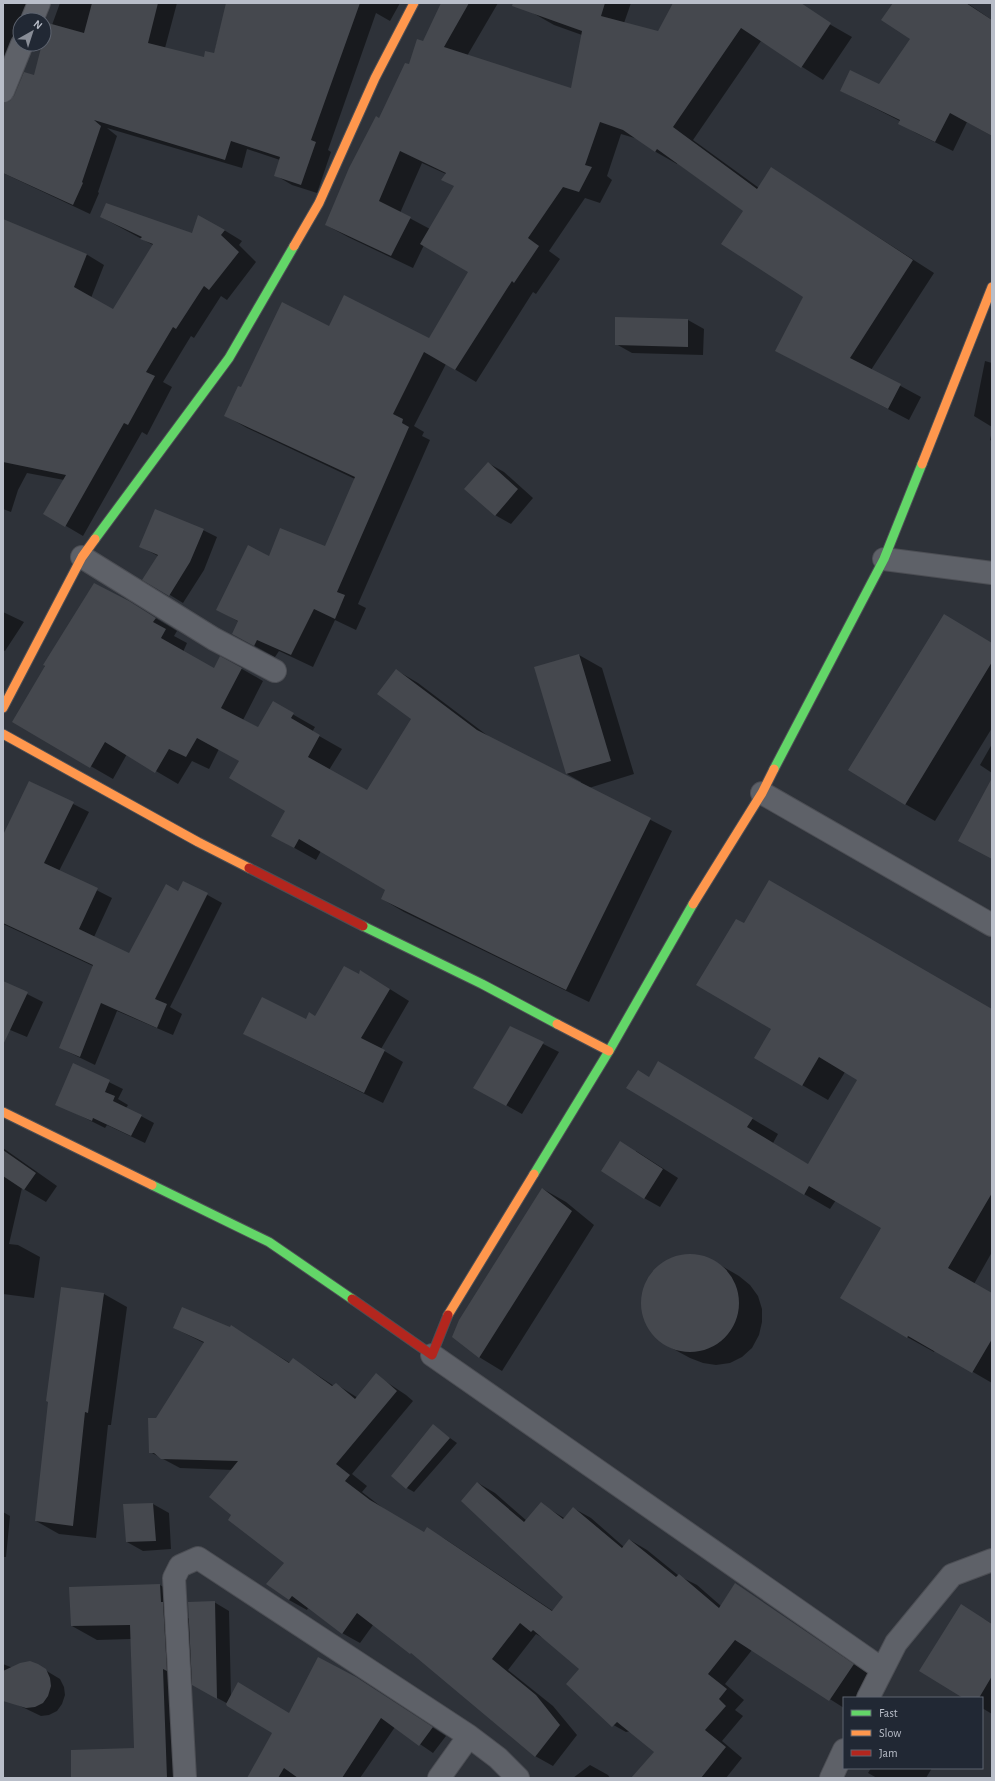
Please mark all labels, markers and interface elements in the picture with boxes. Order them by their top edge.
north arrow [12,12,52,52]
text: N [32,18,44,31]
legend [843,1697,983,1769]
text: Fast [879,1707,898,1719]
text: Slow [879,1727,901,1739]
text: Jam [879,1747,898,1759]

